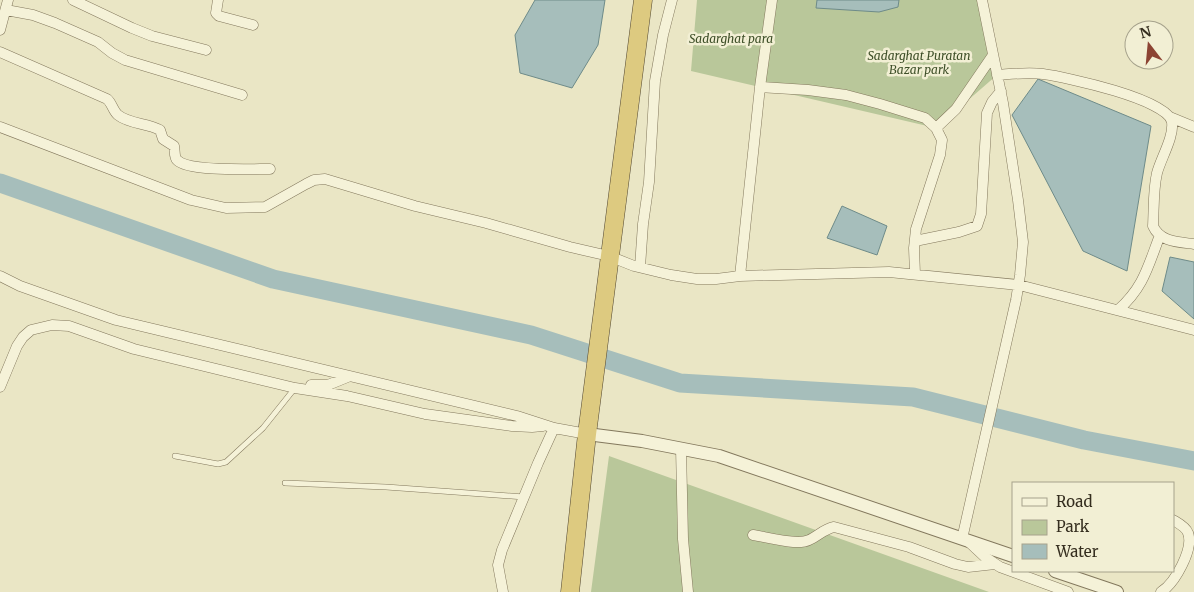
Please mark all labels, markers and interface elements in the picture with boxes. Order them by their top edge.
north arrow [1124,20,1174,70]
text: N [1138,22,1153,43]
park label: Sadarghat para [689,31,773,46]
park label: Sadarghat Puratan Bazar park [867,48,971,77]
legend [1012,482,1174,572]
text: Road [1056,492,1092,511]
text: Park [1056,517,1090,536]
text: Water [1055,542,1099,561]

